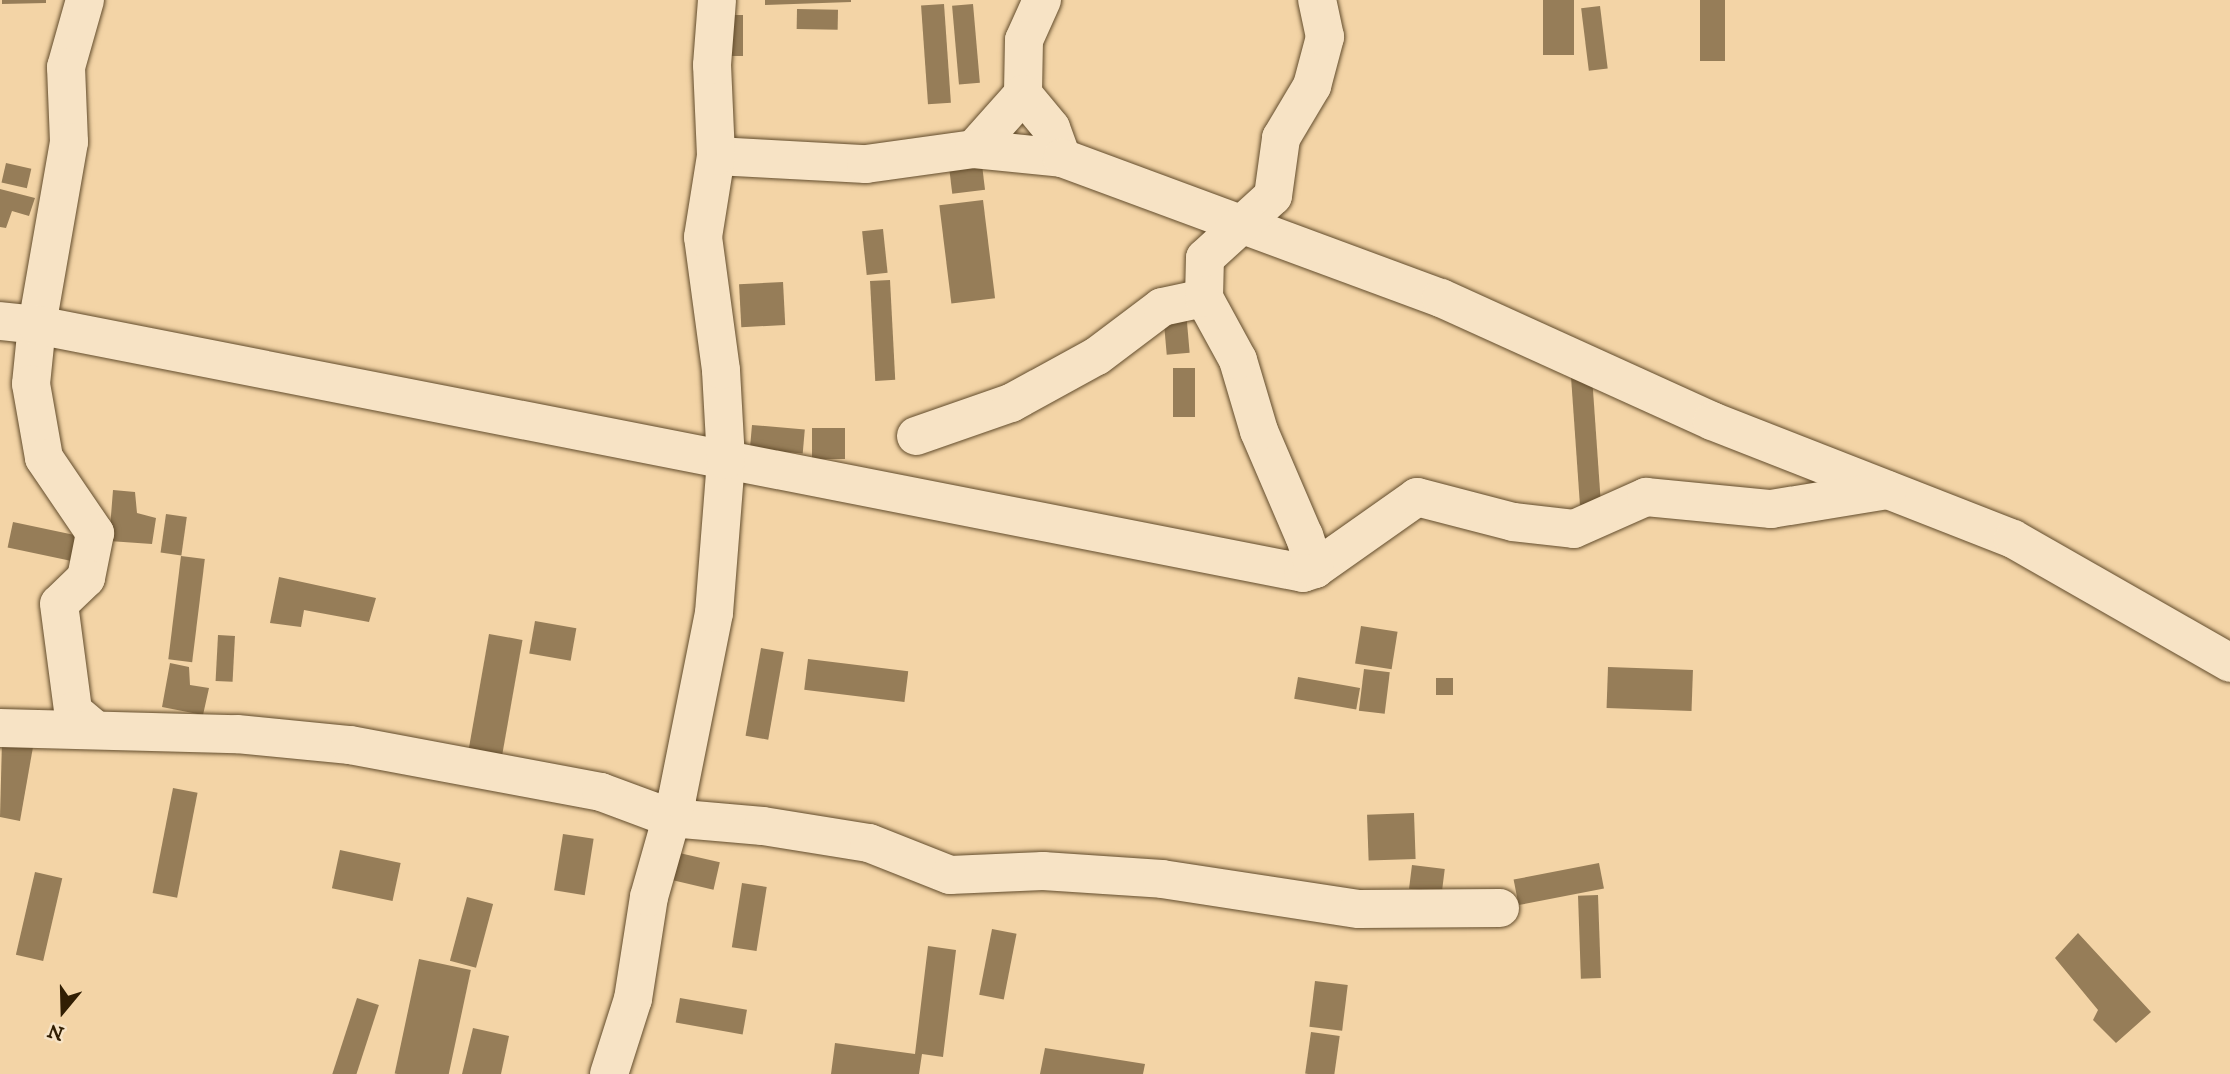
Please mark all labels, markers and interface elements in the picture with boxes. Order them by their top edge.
north arrow [28,976,98,1046]
text: N [45,1018,67,1045]

